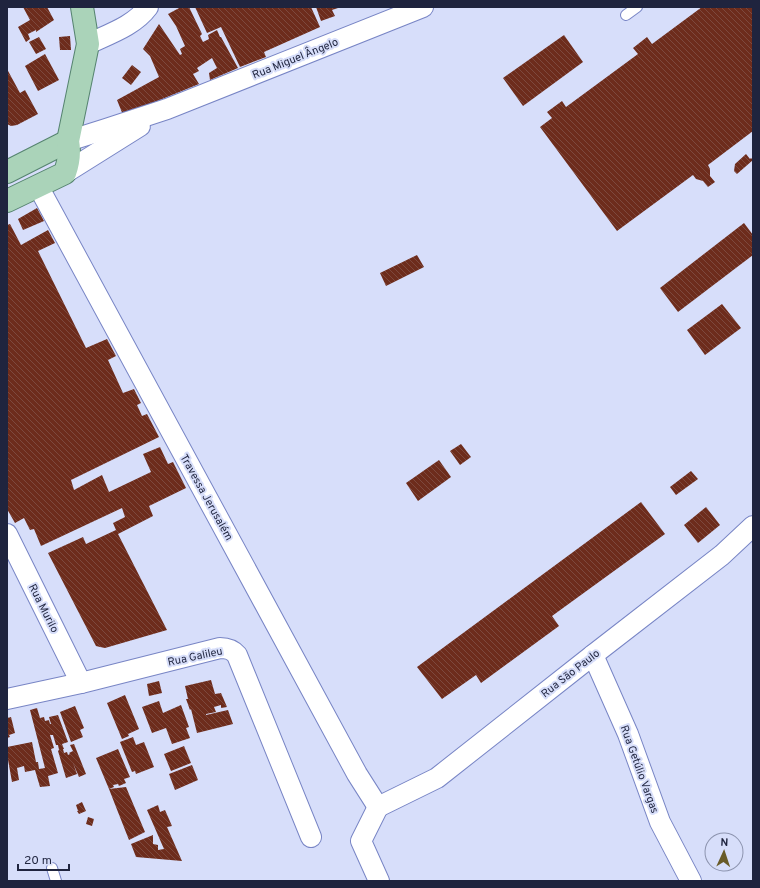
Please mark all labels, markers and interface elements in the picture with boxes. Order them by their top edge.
street label: Rua Miguel Ângelo [250,34,340,83]
street label: Travessa Jerusalém [177,452,236,543]
street label: Rua Murilo [25,582,61,635]
street label: Rua Galileu [166,644,224,670]
street label: Rua São Paulo [538,647,603,701]
street label: Rua Getúlio Vargas [617,723,662,815]
north arrow [704,832,744,872]
text: N [720,836,729,850]
scale bar [18,846,69,872]
text: 20 m [24,853,52,869]

